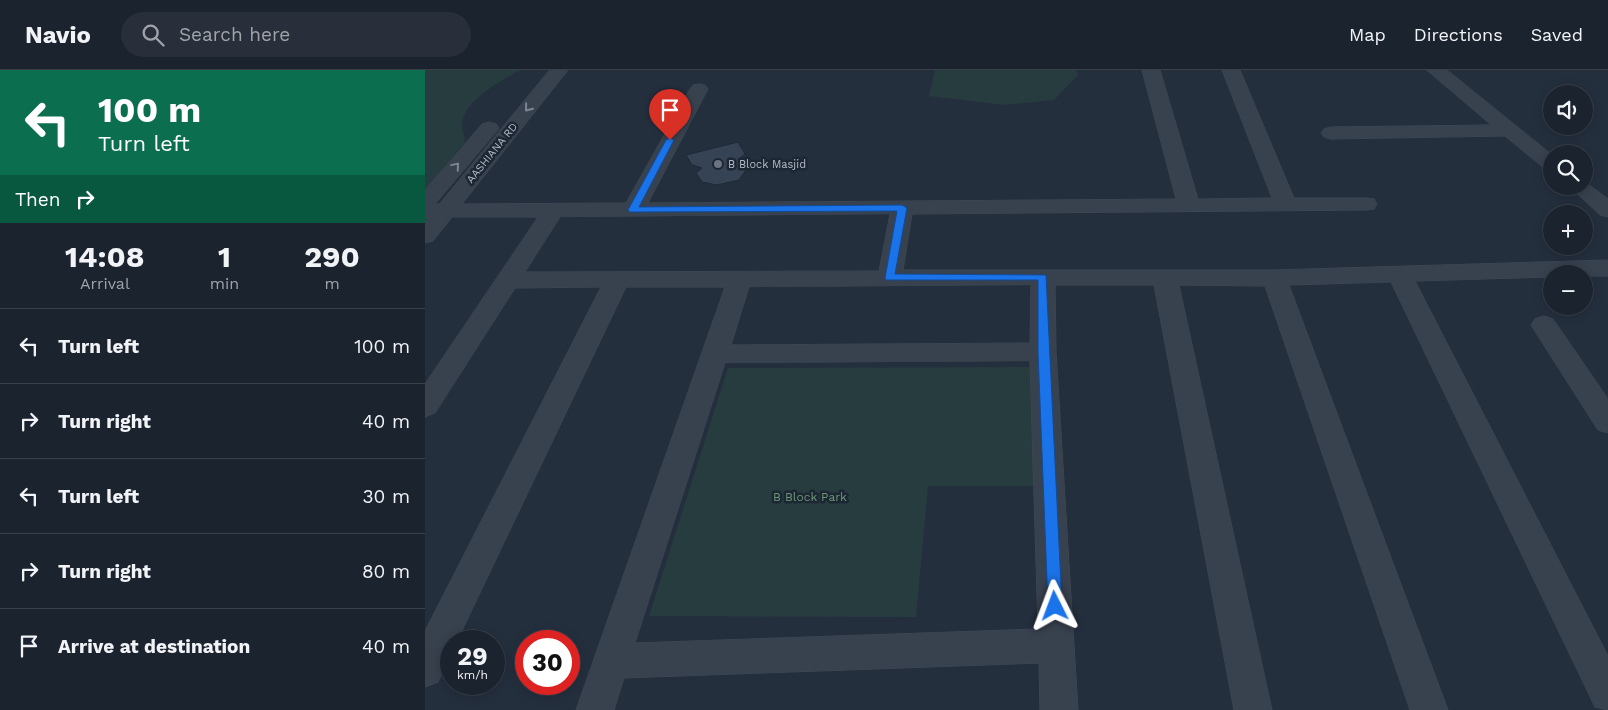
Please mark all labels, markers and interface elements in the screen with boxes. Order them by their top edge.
search box [121,12,471,57]
text: Navio [25,21,91,49]
icon: search [139,21,167,49]
text: Search here [179,23,290,46]
text: Map [1349,24,1386,45]
text: Directions [1414,24,1503,45]
text: Saved [1531,24,1583,45]
map controls [1543,85,1593,315]
button: sound [1543,85,1593,135]
text: 100 m [98,89,201,131]
pin [649,89,691,140]
icon: left [15,90,80,155]
icon: arrive [656,96,684,124]
one-way arrow [526,102,534,111]
street label: AASHIANA RD [464,120,520,186]
text: Turn left [98,131,190,156]
button: search [1543,145,1593,195]
marker: B Block Masjid [712,158,724,170]
place label: B Block Masjid [728,158,806,171]
one-way arrow [451,163,459,172]
icon: right [71,185,99,213]
text: Then [15,188,61,211]
button: + [1543,205,1593,255]
text: 14:08 [65,239,145,274]
text: 1 [218,239,231,274]
text: 290 [304,239,360,274]
button: − [1543,265,1593,315]
text: Arrival [80,274,130,293]
text: min [210,274,239,293]
text: m [324,274,340,293]
icon: left [15,332,43,360]
text: Turn left [58,335,139,358]
text: 100 m [354,335,410,358]
icon: right [15,407,43,435]
text: Turn right [58,410,151,433]
text: 40 m [362,410,410,433]
icon: left [15,482,43,510]
text: Turn left [58,485,139,508]
text: 30 m [363,485,410,508]
park label: B Block Park [773,490,847,504]
icon: right [15,557,43,585]
text: Turn right [58,560,151,583]
text: 80 m [362,560,410,583]
position arrow [1028,579,1080,631]
speed limit sign: 30 [515,630,580,695]
icon: arrive [15,632,43,660]
text: Arrive at destination [58,635,250,658]
text: 40 m [362,635,410,658]
text: 29 [457,642,488,671]
text: km/h [457,668,488,682]

